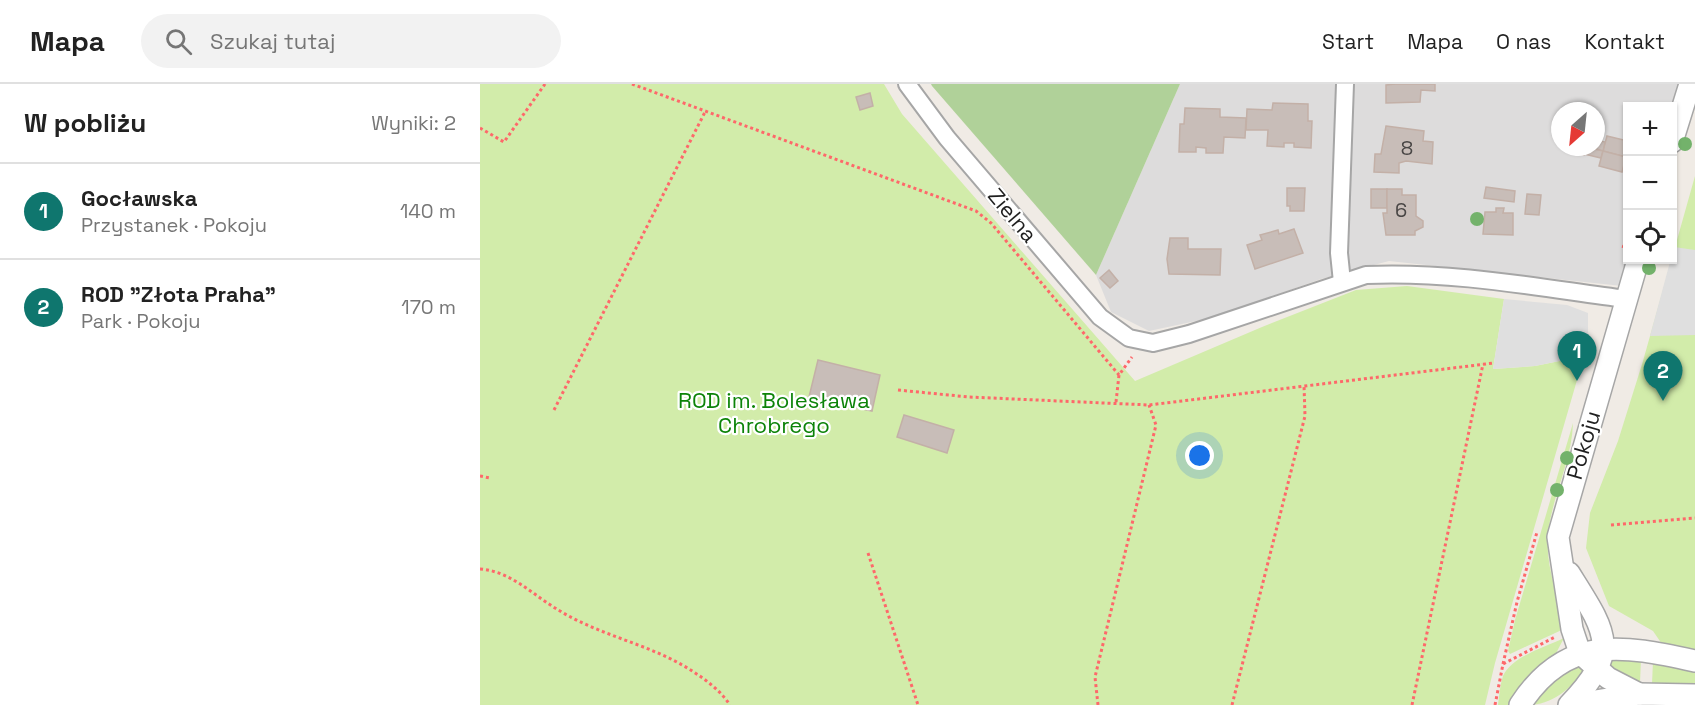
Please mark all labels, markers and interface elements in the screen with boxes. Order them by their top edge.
search box [141,14,561,68]
text: Mapa [30,23,105,59]
icon: search [162,25,195,58]
text: Szukaj tutaj [210,27,335,55]
text: Start [1322,28,1374,55]
text: Mapa [1407,28,1463,55]
text: O nas [1496,28,1551,55]
text: Kontakt [1584,28,1665,55]
north arrow [1551,102,1605,156]
map controls [1623,102,1677,264]
button: + [1623,102,1677,156]
text: W pobliżu [24,106,146,140]
text: Wyniki: 2 [371,110,456,136]
house number: 8 [1401,135,1413,161]
button: − [1623,156,1677,210]
street label: Zielna [982,182,1044,248]
text: Gocławska [81,184,198,212]
house number: 6 [1395,197,1407,223]
text: 1 [39,198,48,224]
text: 140 m [400,198,456,224]
button: locate [1623,210,1677,264]
text: Przystanek · Pokoju [81,212,267,238]
text: ROD "Złota Praha" [81,280,276,308]
text: 2 [38,294,49,320]
text: 170 m [401,294,456,320]
text: Park · Pokoju [81,308,200,334]
pin: 1 [1558,332,1596,381]
pin: 2 [1644,352,1682,401]
park label: ROD im. Bolesława Chrobrego [678,386,870,439]
street label: Pokoju [1560,407,1606,483]
your location [1185,441,1214,470]

